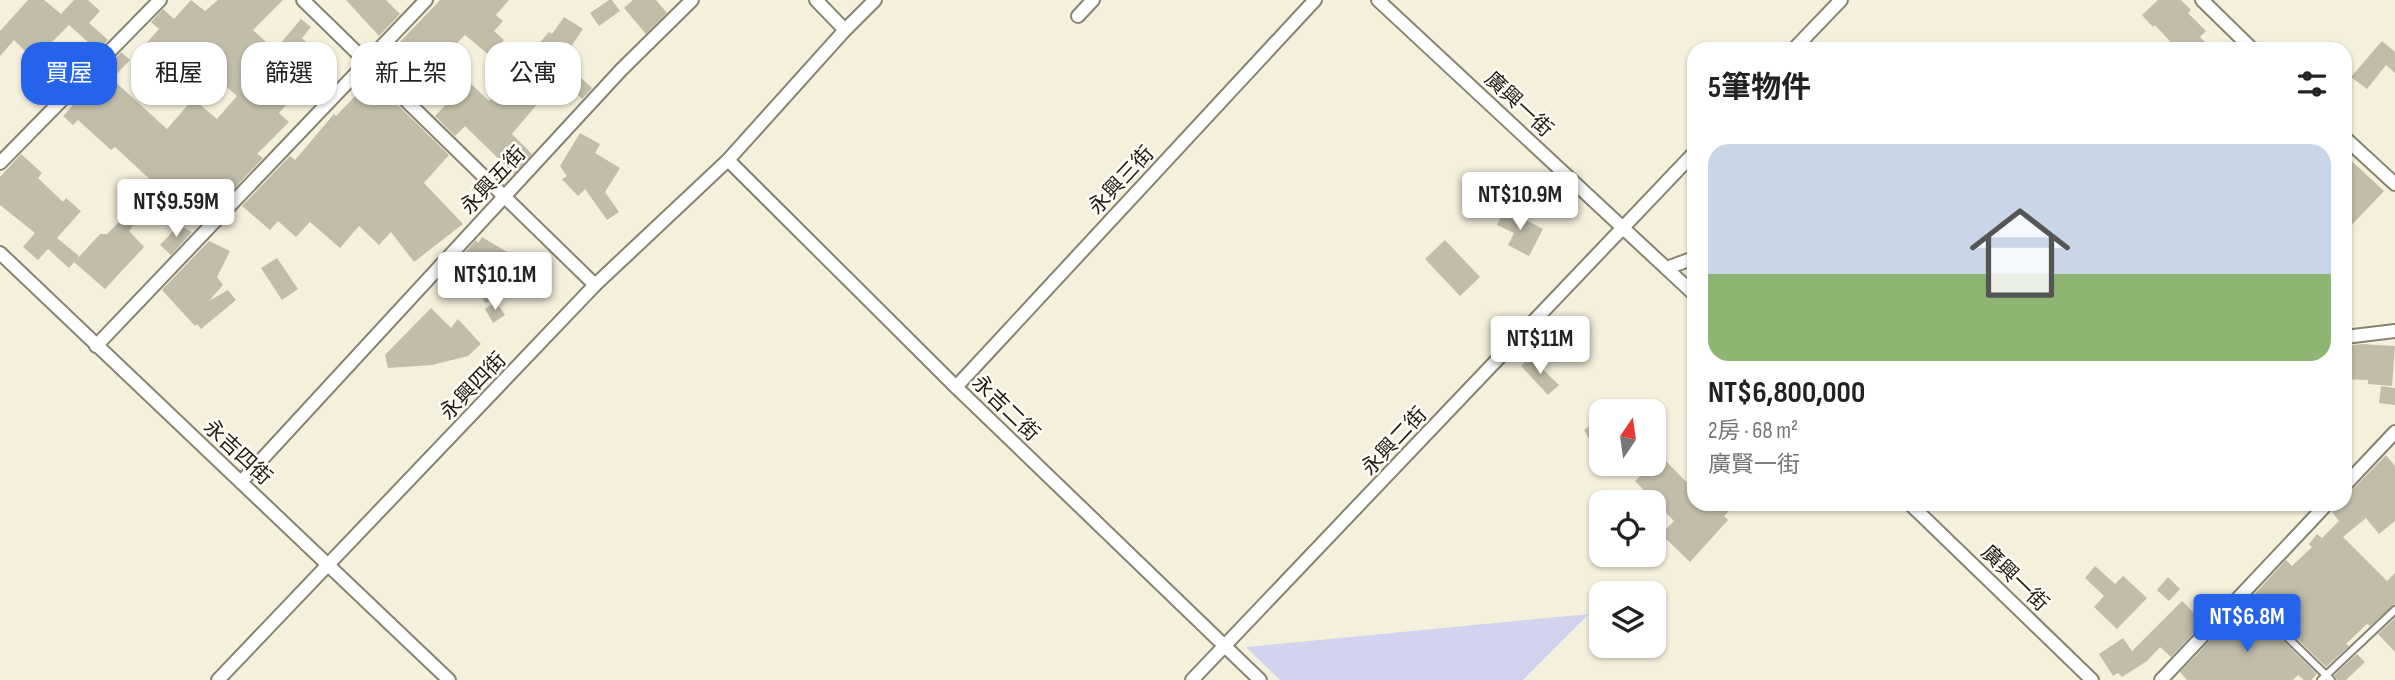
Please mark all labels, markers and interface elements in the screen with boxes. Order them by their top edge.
chip: 買屋 [21,42,117,105]
chip: 租屋 [131,42,227,105]
chip: 篩選 [241,42,337,105]
chip: 新上架 [351,42,471,105]
chip: 公寓 [485,42,581,105]
icon: filters [2293,65,2331,103]
street label: 廣興一街 [1479,67,1558,142]
text: 5筆物件 [1708,70,1811,106]
street label: 永興五街 [456,141,531,220]
street label: 永興三街 [1084,141,1159,220]
pin: NT$10.9M [1448,173,1592,232]
pin: NT$9.59M [104,180,248,239]
text: NT$10.9M [1478,181,1562,209]
text: NT$9.59M [133,188,219,216]
icon: home [1957,190,2083,316]
pin: NT$10.1M [423,252,567,312]
text: NT$10.1M [454,261,536,289]
pin: NT$11M [1483,316,1597,376]
text: NT$11M [1507,325,1573,353]
street label: 永興四街 [435,347,512,425]
street label: 永吉二街 [967,370,1045,447]
text: NT$6,800,000 [1708,375,1865,411]
north arrow [1589,399,1666,476]
map controls [1589,399,1666,658]
street label: 永興二街 [1357,402,1432,481]
street label: 永吉四街 [198,415,277,490]
text: 2房 · 68 m² [1708,417,1798,445]
text: 廣賢一街 [1708,451,1800,479]
button: locate [1589,490,1666,567]
street label: 廣興一街 [1976,540,2054,617]
button: layers [1589,581,1666,658]
pin: NT$6.8M [2182,594,2312,654]
text: NT$6.8M [2209,603,2285,631]

